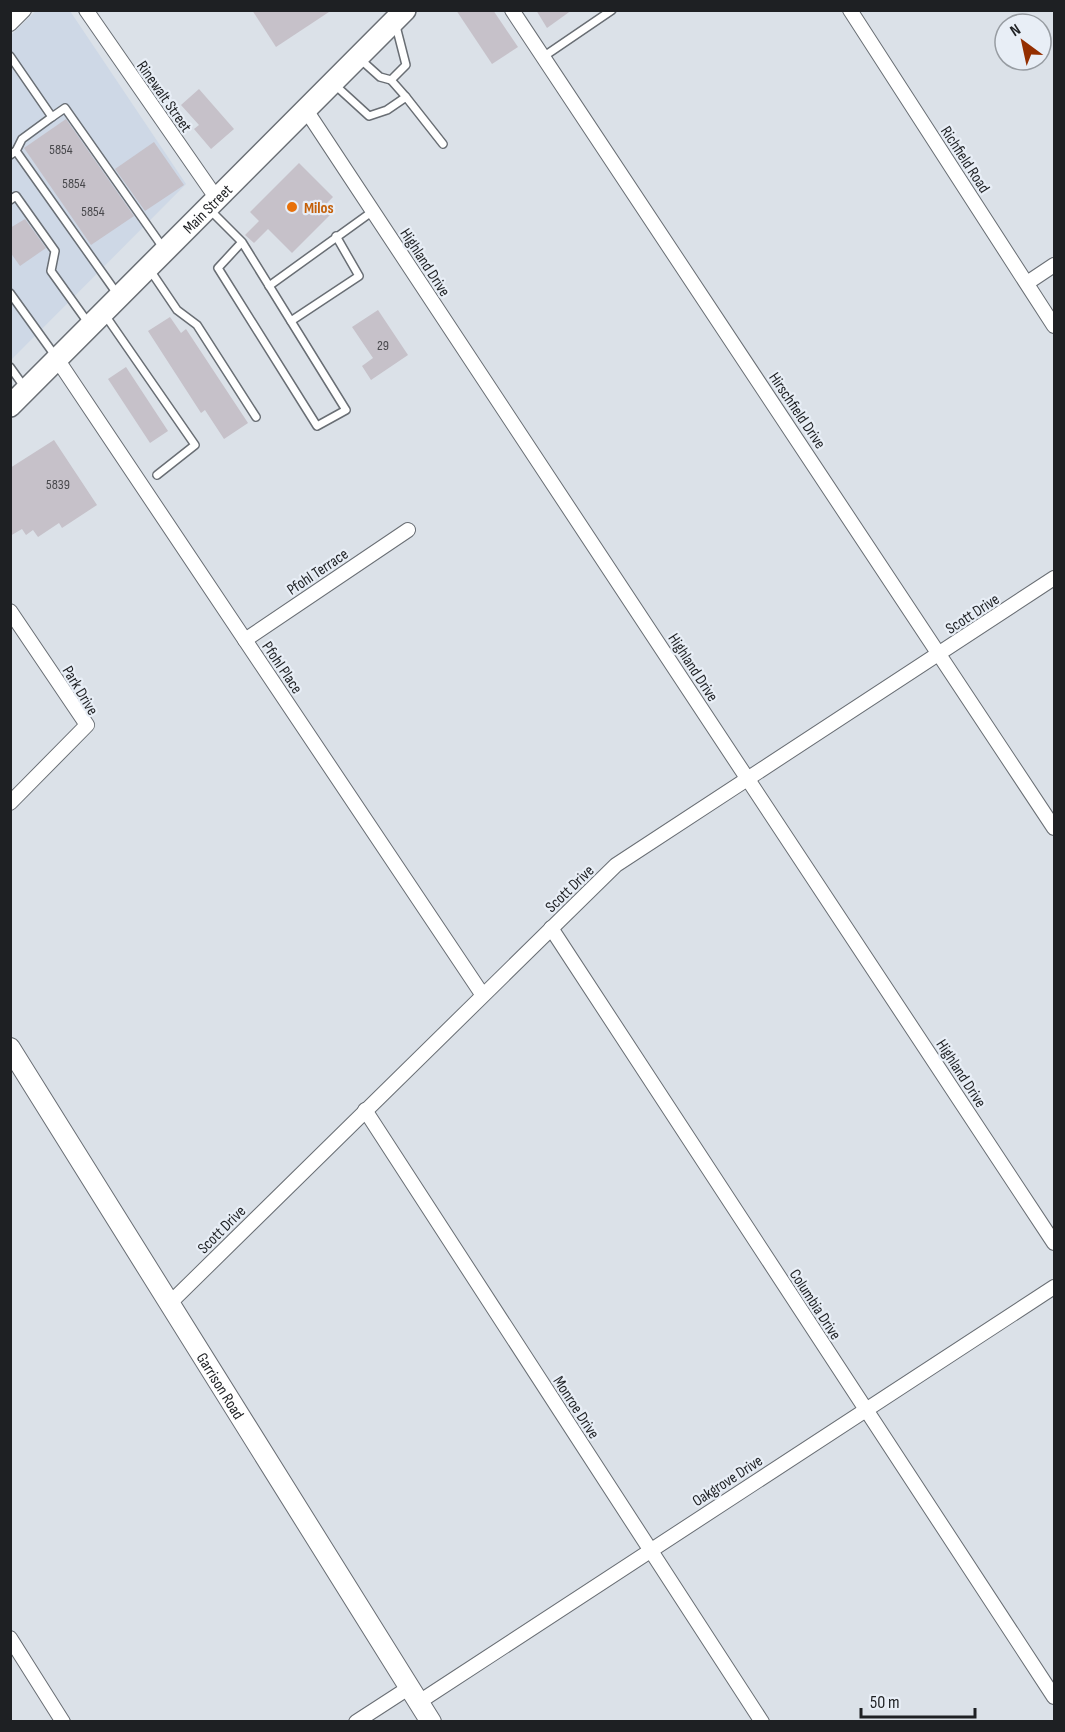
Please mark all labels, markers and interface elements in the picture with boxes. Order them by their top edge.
north arrow [993,12,1053,72]
text: N [1007,20,1024,41]
street label: Rinewalt Street [132,58,195,136]
street label: Richfield Road [936,123,993,197]
house number: 5854 [49,141,73,158]
house number: 5854 [62,175,86,192]
street label: Main Street [180,181,237,238]
place label: Milos [304,199,334,218]
marker: Milos [285,200,299,214]
house number: 5854 [81,203,105,220]
street label: Highland Drive [396,225,454,300]
house number: 29 [377,337,389,354]
street label: Hirschfield Drive [764,369,829,453]
house number: 5839 [46,476,70,493]
street label: Pfohl Terrace [284,545,352,600]
street label: Scott Drive [942,590,1003,639]
street label: Highland Drive [664,630,722,705]
street label: Pfohl Place [257,638,306,698]
street label: Park Drive [58,663,102,719]
street label: Scott Drive [542,861,598,917]
street label: Highland Drive [932,1036,990,1111]
street label: Scott Drive [194,1202,250,1258]
street label: Columbia Drive [785,1266,845,1344]
street label: Garrison Road [192,1350,247,1423]
street label: Monroe Drive [548,1373,603,1443]
street label: Oakgrove Drive [689,1452,766,1511]
scale bar [861,1681,975,1719]
text: 50 m [870,1692,900,1713]

